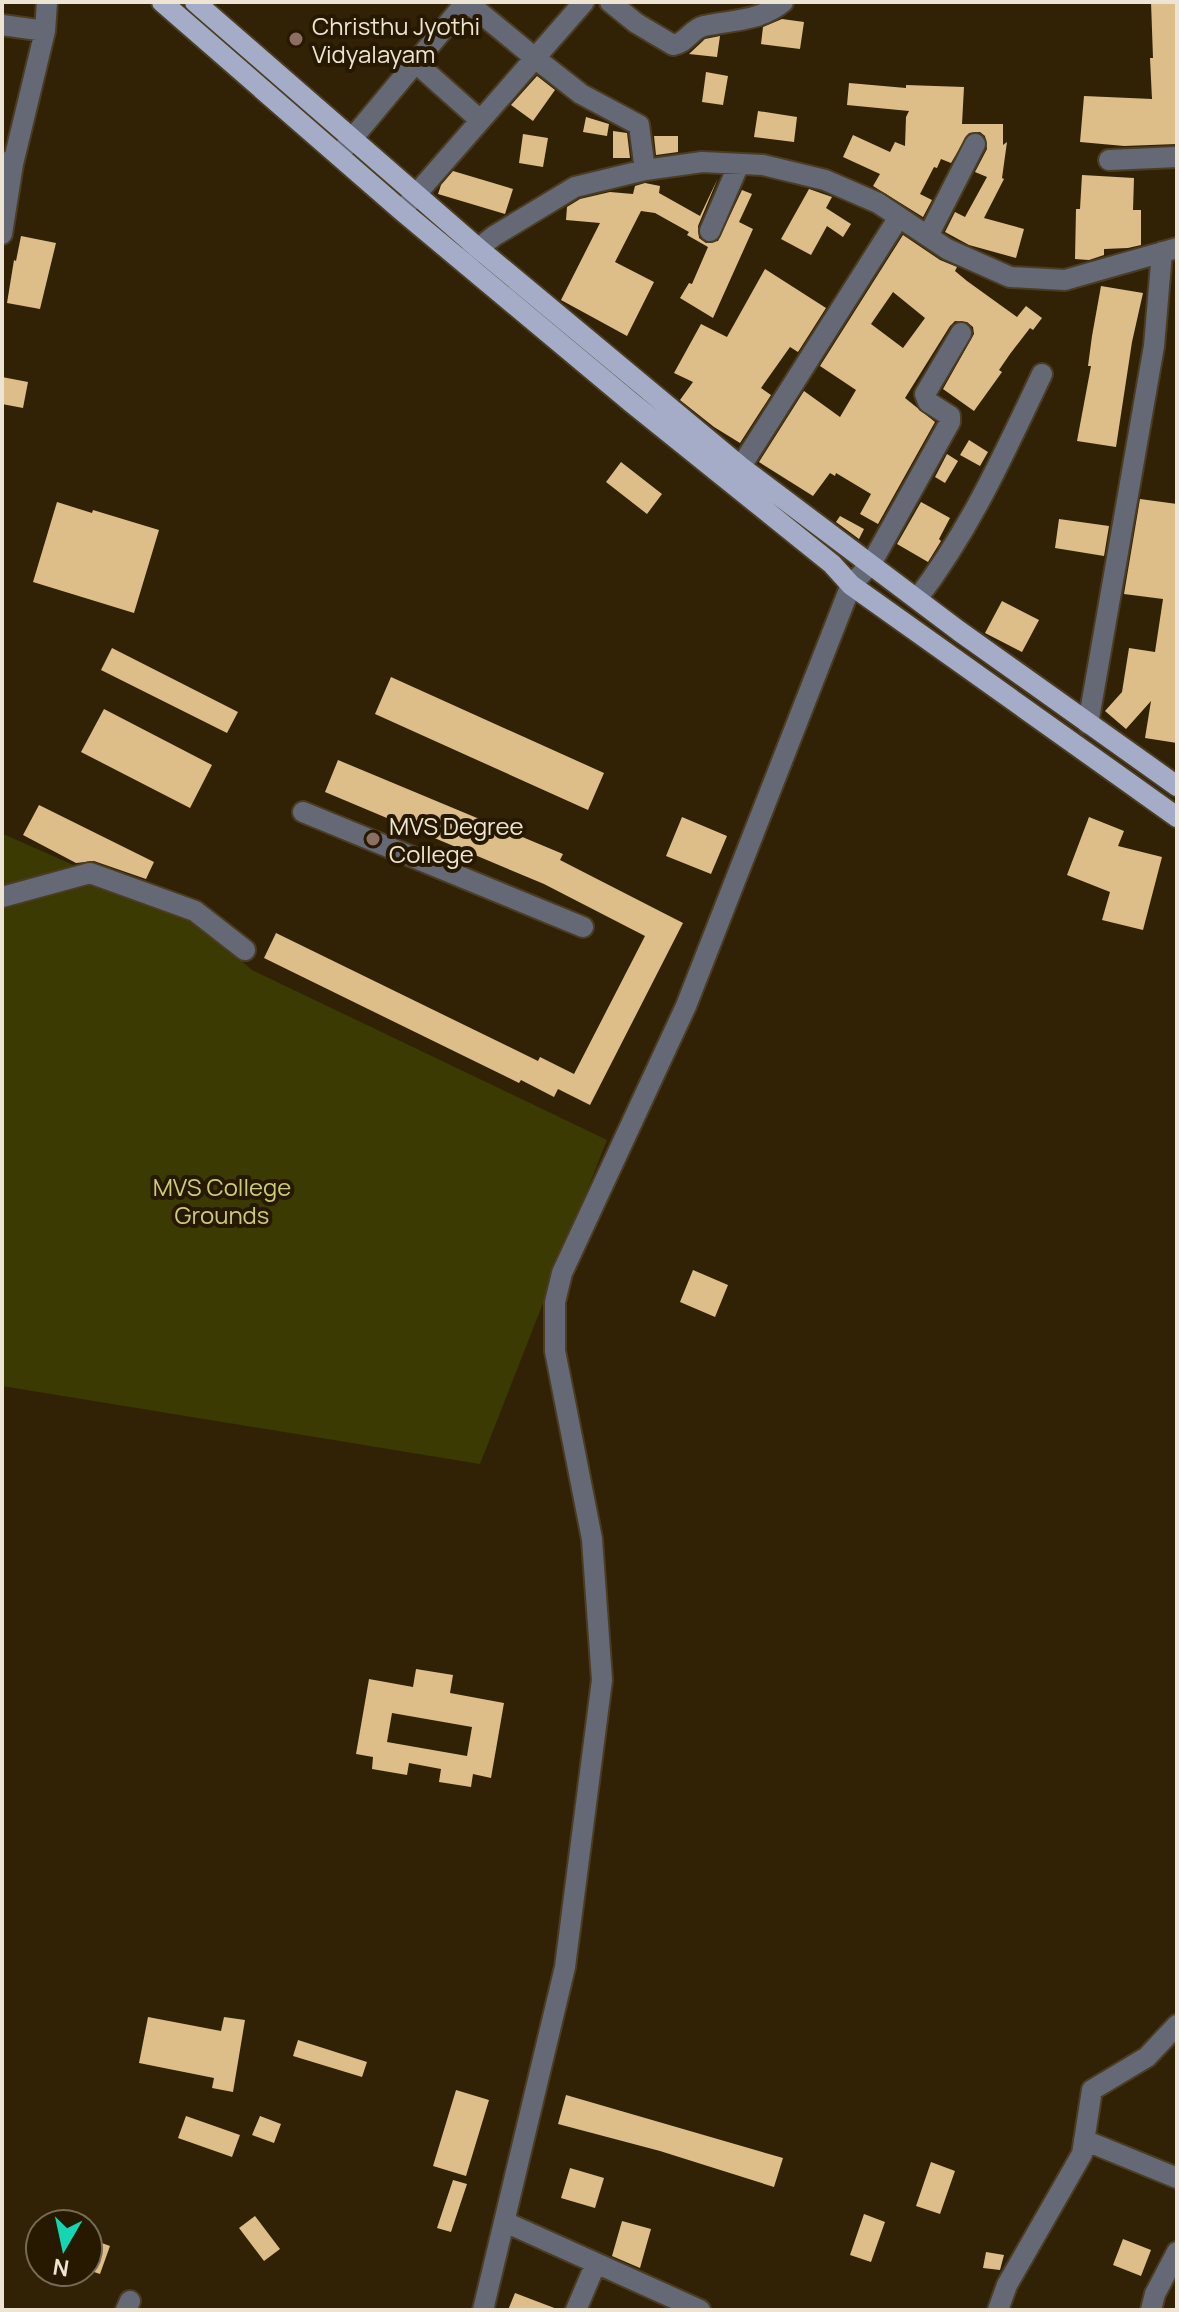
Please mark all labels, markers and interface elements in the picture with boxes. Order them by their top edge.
place label: Christhu Jyothi Vidyalayam [312,9,480,70]
marker: Christhu Jyothi Vidyalayam [287,30,305,48]
place label: MVS Degree College [389,809,524,870]
marker: MVS Degree College [364,830,382,848]
park label: MVS College Grounds [153,1170,291,1231]
north arrow [24,2208,104,2288]
text: N [51,2252,71,2284]

